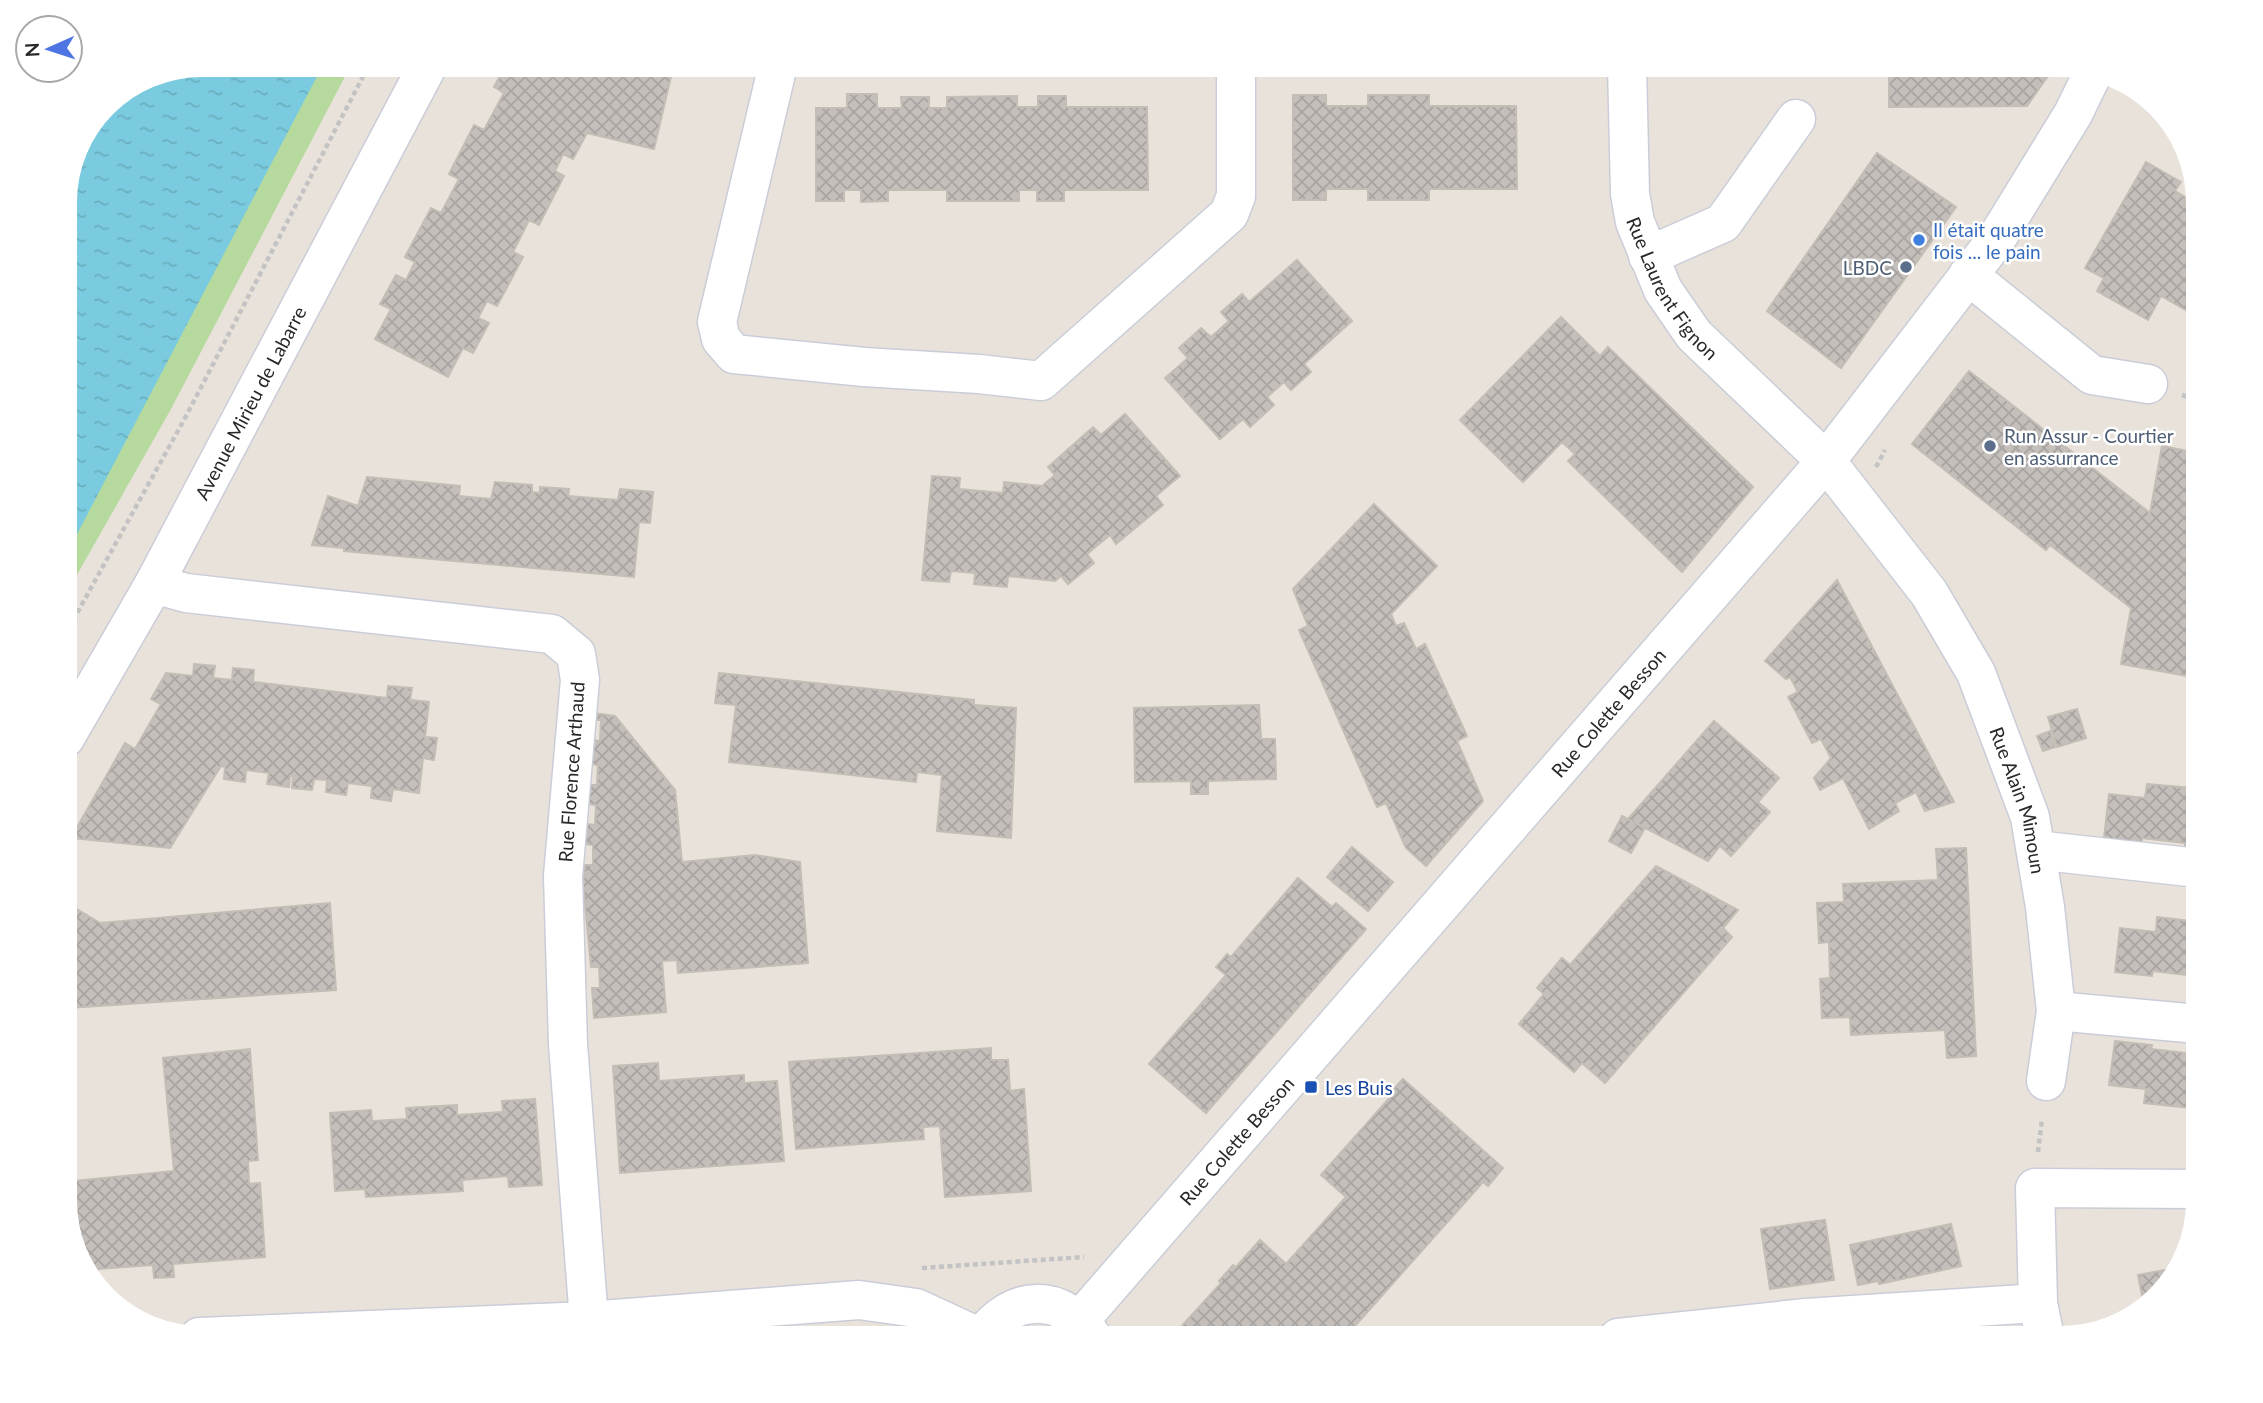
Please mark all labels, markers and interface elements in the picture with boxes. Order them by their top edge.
north arrow [14,14,84,84]
text: N [20,42,43,58]
street label: Rue Laurent Fignon [1623,213,1723,364]
place label: Il était quatre fois ... le pain [1933,218,2044,263]
marker: Il était quatre fois ... le pain [1911,232,1927,248]
place label: LBDC [1843,256,1892,279]
marker: LBDC [1898,259,1914,275]
street label: Avenue Mirieu de Labarre [189,302,310,503]
place label: Run Assur - Courtier en assurrance [2004,424,2174,469]
marker: Run Assur - Courtier en assurrance [1982,438,1998,454]
street label: Rue Colette Besson [1546,643,1670,781]
street label: Rue Florence Arthaud [553,681,589,863]
street label: Rue Alain Mimoun [1986,723,2051,875]
street label: Rue Colette Besson [1174,1071,1298,1209]
place label: Les Buis [1325,1076,1393,1099]
marker: Les Buis [1303,1079,1319,1095]

